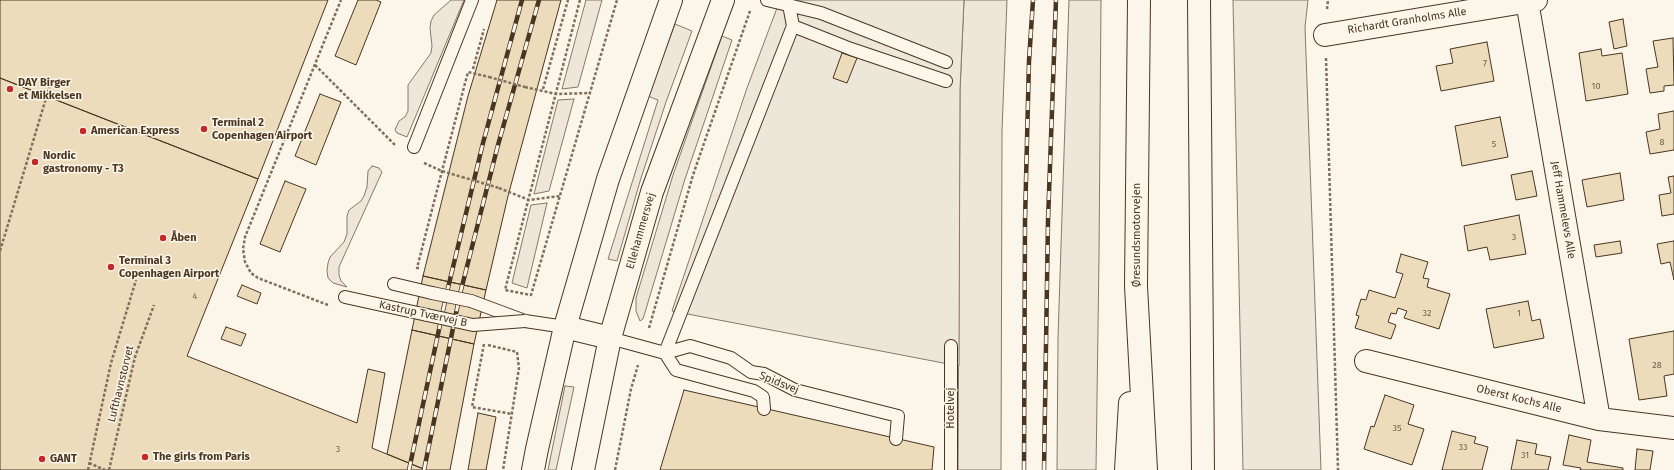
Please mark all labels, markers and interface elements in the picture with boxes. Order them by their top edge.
street label: Richardt Granholms Alle [1347,5,1467,37]
house number: 7 [1483,58,1487,68]
place label: DAY Birger et Mikkelsen [18,76,82,102]
house number: 10 [1592,81,1600,91]
marker: DAY Birger et Mikkelsen [5,84,15,94]
place label: Terminal 2 Copenhagen Airport [212,116,312,142]
place label: American Express [91,124,179,138]
marker: Terminal 2 Copenhagen Airport [199,124,209,134]
marker: American Express [78,126,88,136]
house number: 8 [1660,137,1664,147]
house number: 5 [1492,139,1496,149]
place label: Nordic gastronomy - T3 [43,149,124,175]
marker: Nordic gastronomy - T3 [30,157,40,167]
street label: Jeff Hammelevs Alle [1548,160,1578,260]
street label: Øresundsmotorvejen [1130,183,1144,287]
street label: Ellehammersvej [624,191,658,271]
place label: Åben [171,231,196,245]
house number: 3 [1512,232,1516,242]
marker: Åben [158,233,168,243]
place label: Terminal 3 Copenhagen Airport [119,254,219,280]
marker: Terminal 3 Copenhagen Airport [106,262,116,272]
house number: 4 [193,291,197,301]
street label: Kastrup Tværvej B [378,298,468,330]
house number: 32 [1423,308,1431,318]
house number: 1 [1517,308,1521,318]
street label: Lufthavnstorvet [105,344,137,424]
house number: 28 [1652,360,1662,370]
street label: Spidsvej [757,369,801,397]
street label: Oberst Kochs Alle [1475,382,1563,416]
street label: Hotelvej [944,387,958,429]
house number: 35 [1393,423,1401,433]
house number: 33 [1459,442,1467,452]
house number: 3 [336,444,340,454]
place label: The girls from Paris [153,450,250,464]
house number: 31 [1521,450,1529,460]
place label: GANT [50,452,77,466]
marker: The girls from Paris [140,452,150,462]
marker: GANT [37,454,47,464]

